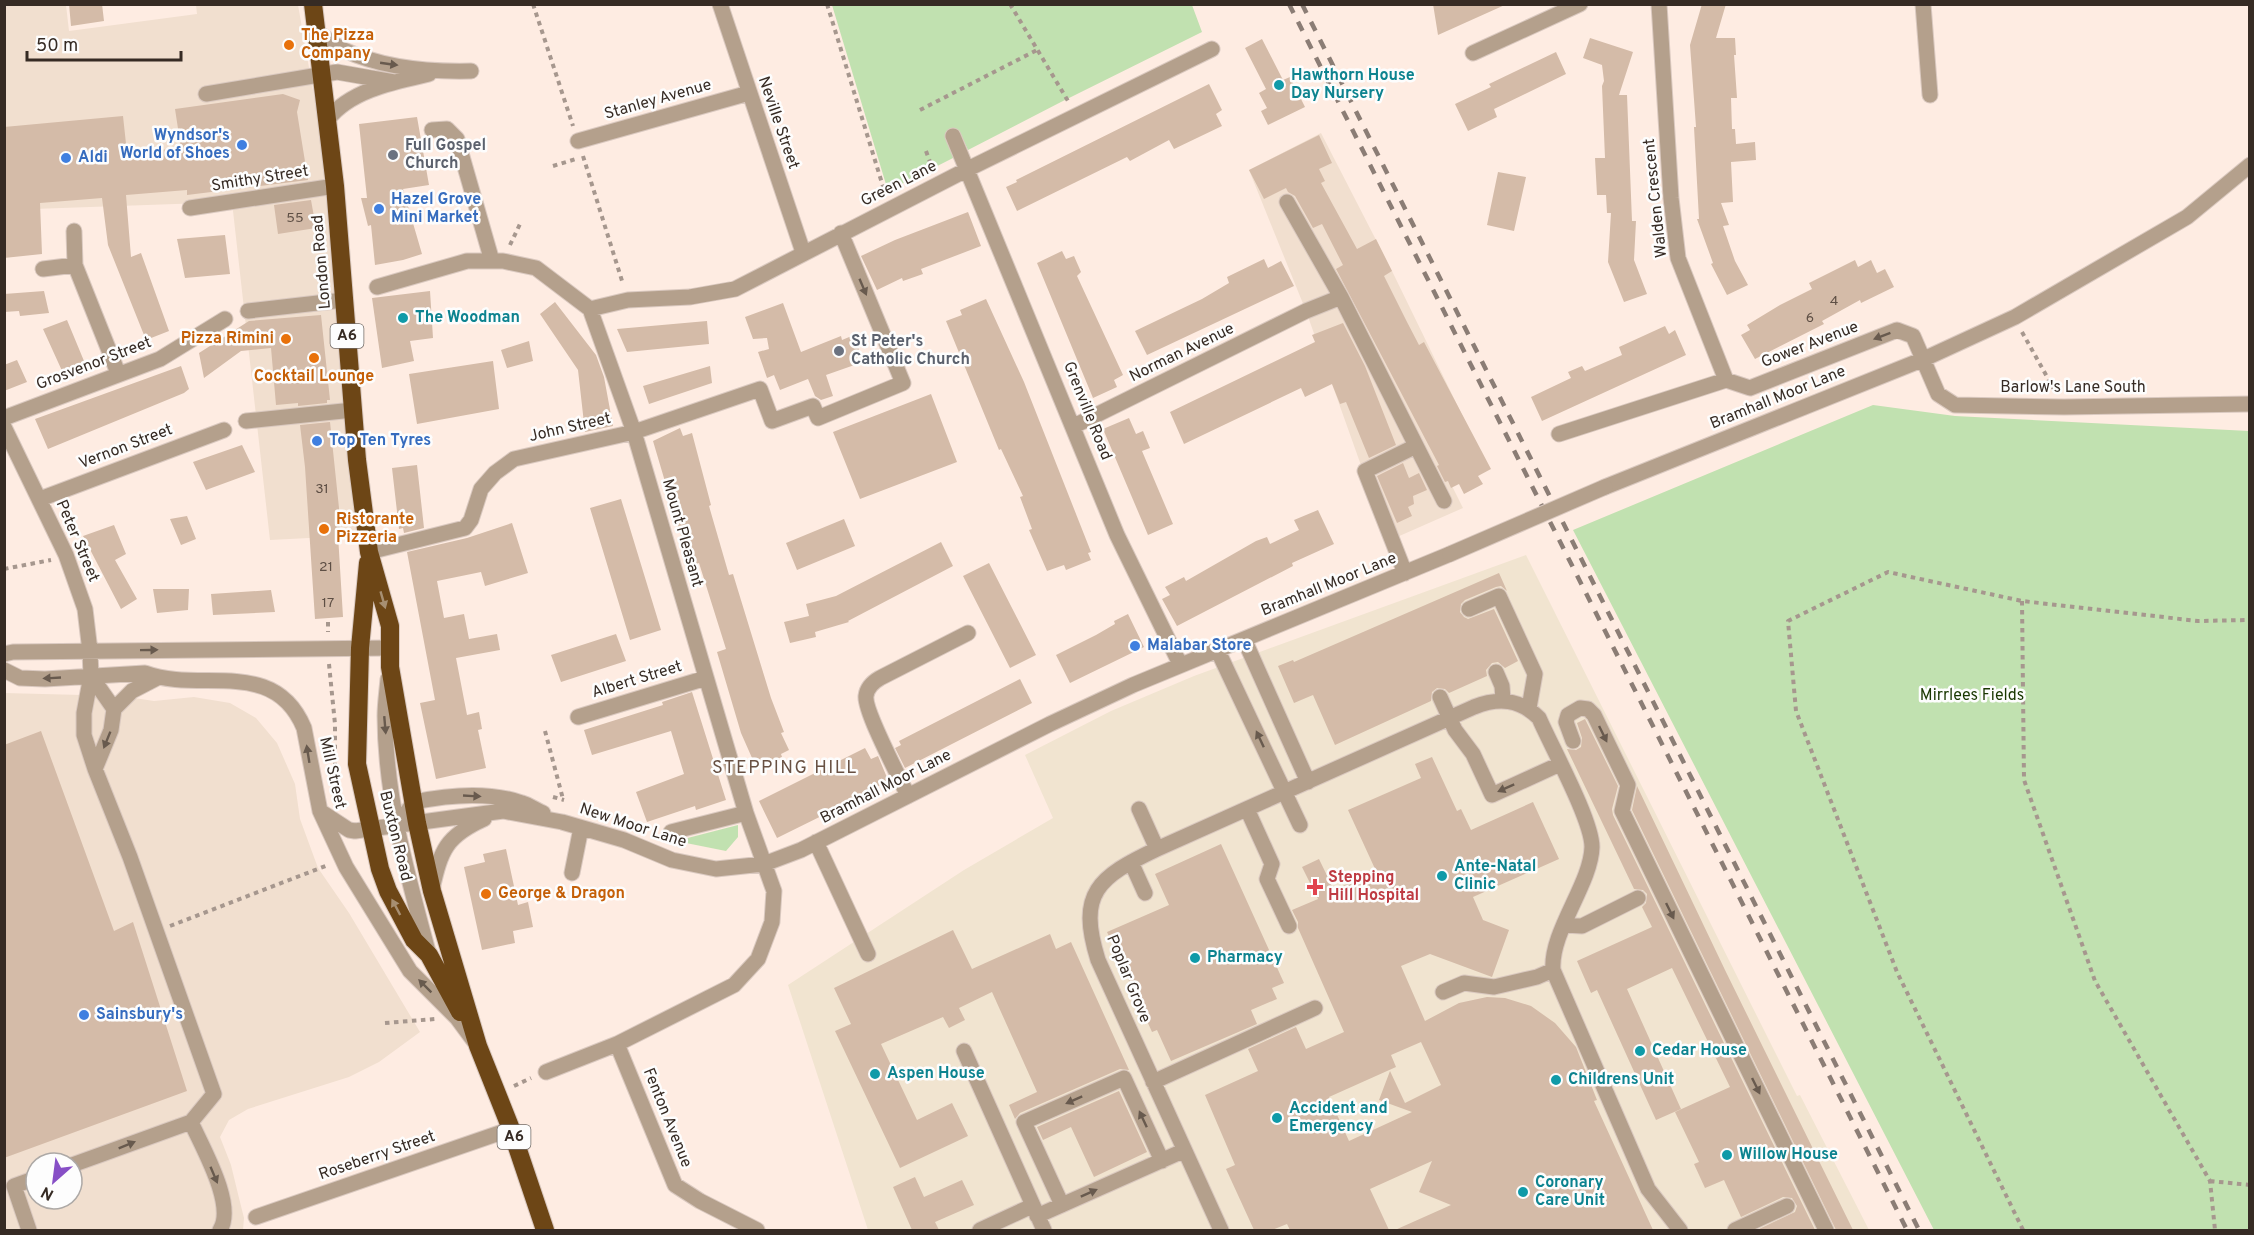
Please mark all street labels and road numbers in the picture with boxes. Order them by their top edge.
street label: Neville Street [753,74,803,172]
street label: Stanley Avenue [602,75,714,125]
street label: Walden Crescent [1640,137,1672,259]
street label: Green Lane [858,156,940,212]
street label: Smithy Street [210,161,310,197]
street label: London Road [308,214,336,310]
street label: Gower Avenue [1758,317,1862,373]
street label: Norman Avenue [1126,319,1238,387]
road number: A6 [330,324,364,348]
street label: Grosvenor Street [34,333,154,395]
street label: Grenville Road [1058,359,1116,463]
street label: Bramhall Moor Lane [1707,362,1849,434]
street label: Barlow's Lane South [2000,378,2146,398]
street label: John Street [527,409,613,447]
street label: Vernon Street [76,420,176,474]
street label: Mount Pleasant [657,477,707,589]
street label: Peter Street [51,497,103,585]
street label: Bramhall Moor Lane [1258,549,1400,621]
street label: Albert Street [589,657,685,703]
street label: Mill Street [314,735,350,811]
street label: Bramhall Moor Lane [817,745,955,829]
street label: Buxton Road [374,789,416,883]
street label: New Moor Lane [577,799,689,853]
street label: Poplar Grove [1101,932,1155,1026]
street label: Fenton Avenue [638,1065,696,1171]
road number: A6 [498,1125,530,1149]
street label: Roseberry Street [316,1127,438,1185]

